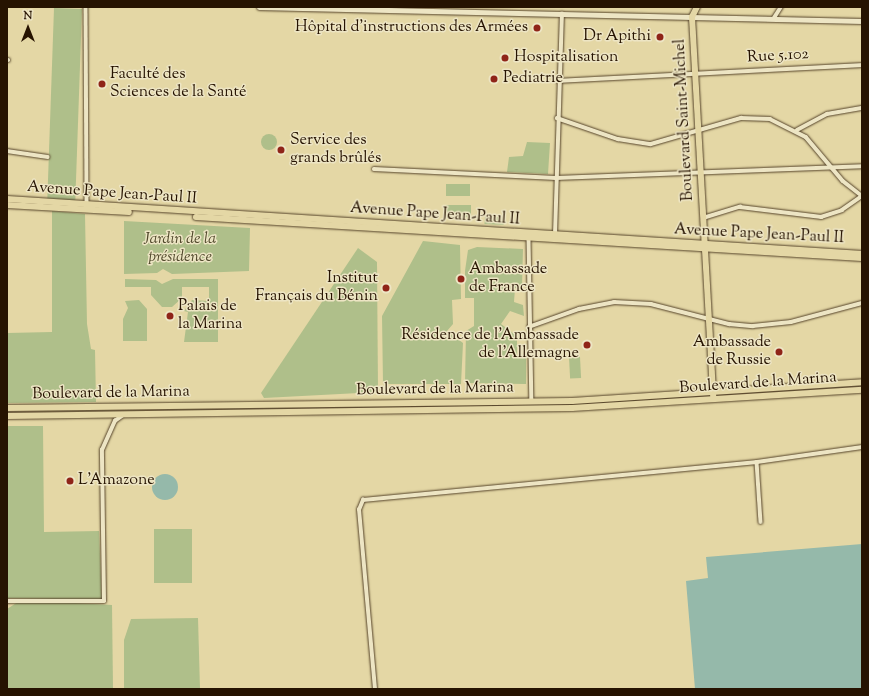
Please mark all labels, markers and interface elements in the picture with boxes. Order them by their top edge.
north arrow [8,8,48,48]
text: N [24,8,32,24]
place label: Hôpital d'instructions des Armées [295,18,528,38]
marker: Hôpital d'instructions des Armées [531,22,543,34]
place label: Dr Apithi [583,27,651,47]
marker: Dr Apithi [654,31,666,43]
street label: Boulevard Saint-Michel [671,38,699,202]
street label: Rue 5.102 [747,46,809,68]
place label: Hospitalisation [514,48,619,68]
marker: Hospitalisation [499,52,511,64]
place label: Faculté des Sciences de la Santé [110,65,246,103]
place label: Pediatrie [503,69,563,89]
marker: Pediatrie [488,73,500,85]
marker: Faculté des Sciences de la Santé [97,79,107,89]
place label: Service des grands brûlés [290,131,381,169]
marker: Service des grands brûlés [275,144,287,156]
street label: Avenue Pape Jean-Paul II [26,178,198,210]
street label: Avenue Pape Jean-Paul II [349,199,521,231]
street label: Avenue Pape Jean-Paul II [673,221,845,249]
park label: Jardin de la présidence [144,230,216,268]
place label: Ambassade de France [469,260,547,298]
place label: Institut Français du Bénin [255,269,378,307]
marker: Ambassade de France [456,274,466,284]
marker: Institut Français du Bénin [381,283,391,293]
place label: Palais de la Marina [178,297,242,335]
marker: Palais de la Marina [165,311,175,321]
place label: Résidence de l'Ambassade de l'Allemagne [401,326,579,364]
place label: Ambassade de Russie [693,333,771,371]
marker: Résidence de l'Ambassade de l'Allemagne [582,340,592,350]
marker: Ambassade de Russie [774,347,784,357]
street label: Boulevard de la Marina [679,369,837,399]
street label: Boulevard de la Marina [356,379,514,401]
street label: Boulevard de la Marina [32,383,190,405]
place label: L'Amazone [78,471,155,491]
marker: L'Amazone [65,476,75,486]

